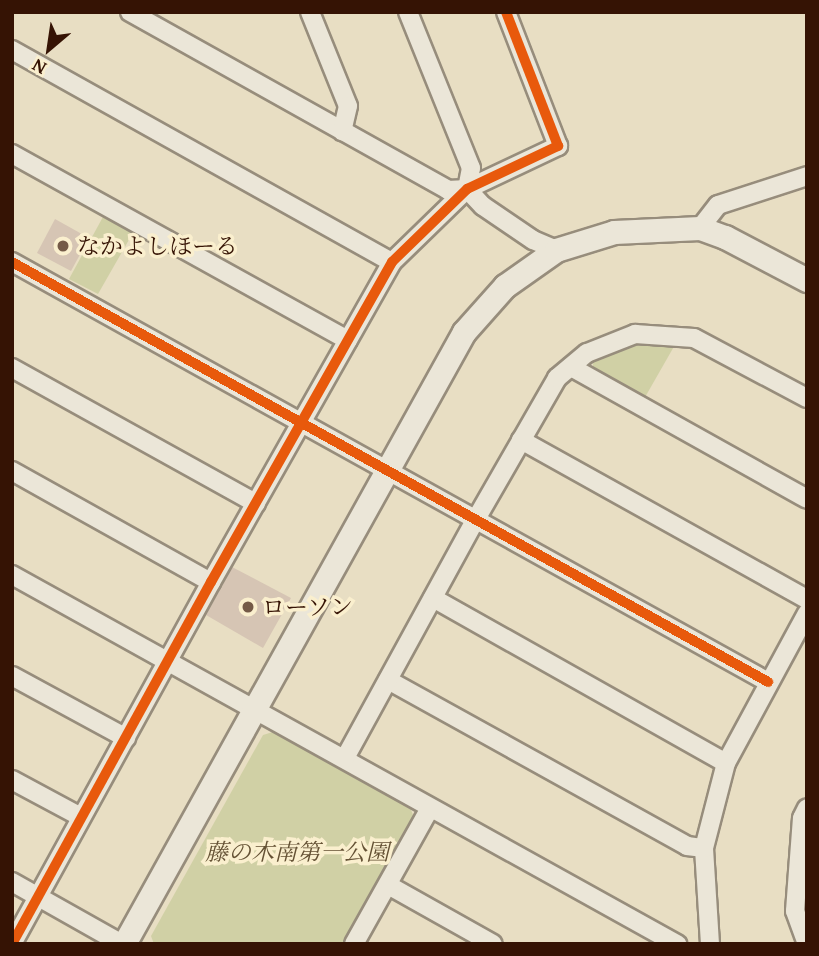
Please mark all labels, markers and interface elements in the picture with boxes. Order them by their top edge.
north arrow [14,14,84,84]
text: N [26,52,51,83]
place label: なかよしほーる [77,232,238,260]
marker: なかよしほーる [55,238,71,254]
place label: ローソン [262,593,354,621]
marker: ローソン [240,599,256,615]
park label: 藤の木南第一公園 [205,838,389,866]

